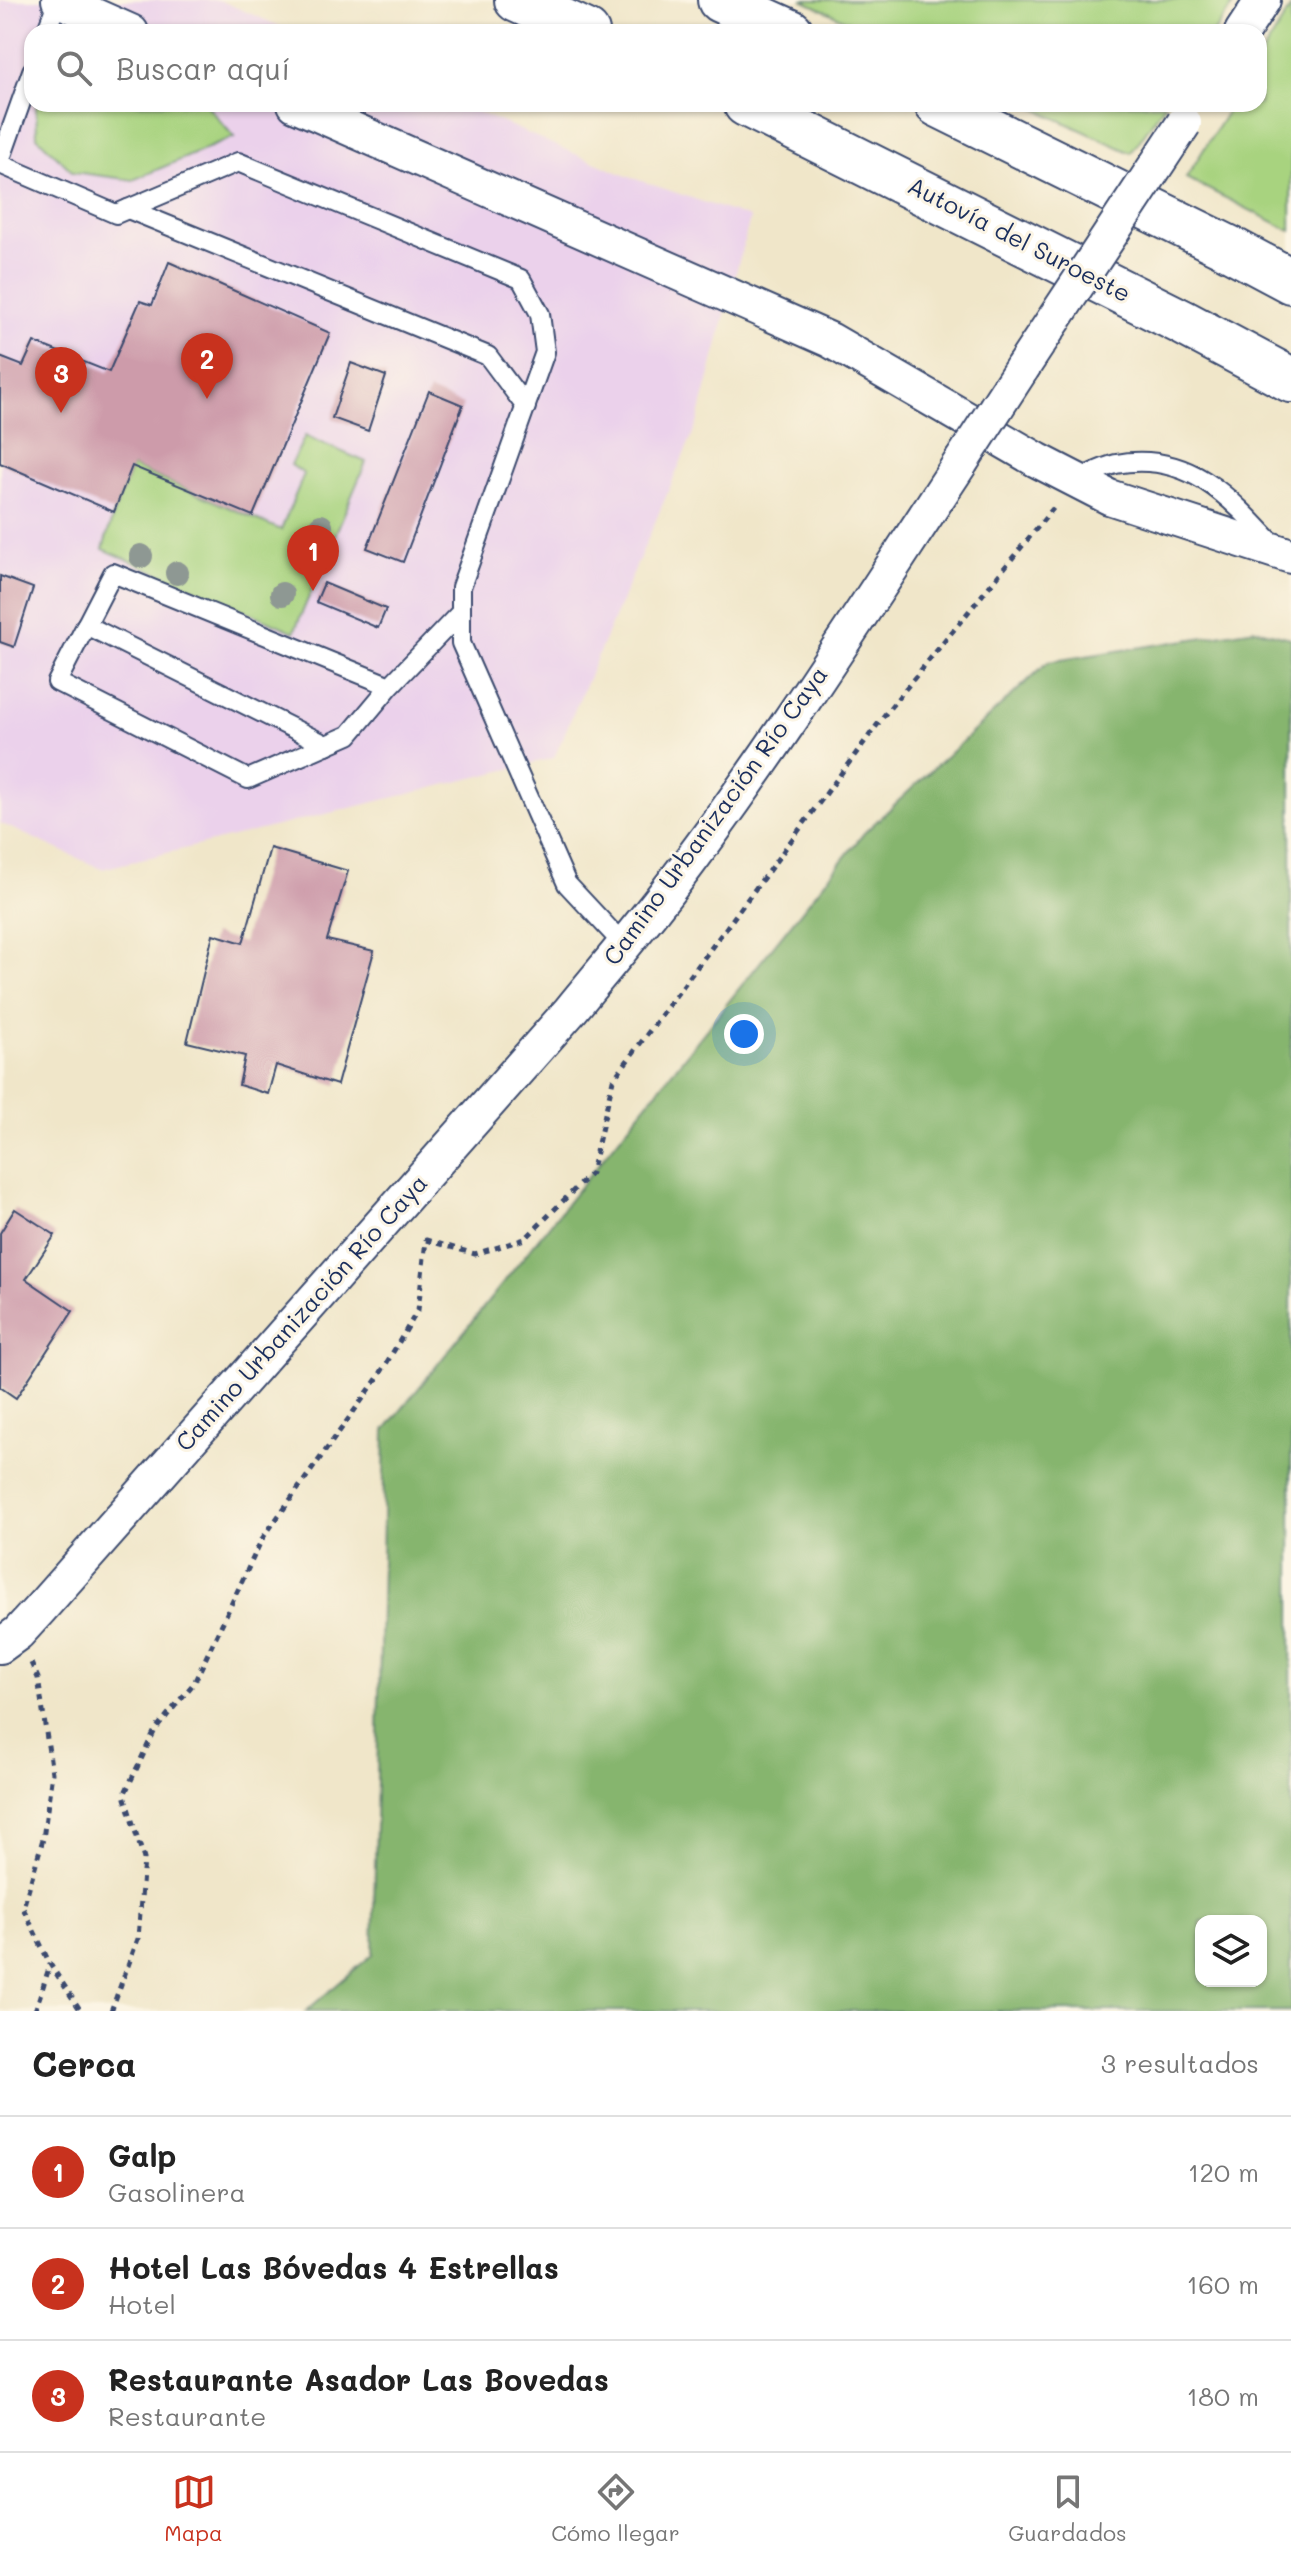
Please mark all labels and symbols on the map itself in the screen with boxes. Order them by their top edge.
street label: Autovía del Suroeste [903,169,1136,308]
pin: 2 [181,333,233,399]
pin: 3 [35,347,87,413]
pin: 1 [287,525,339,591]
street label: Camino Urbanización Río Caya [596,660,834,971]
your location [724,1014,764,1054]
street label: Camino Urbanización Río Caya [168,1167,434,1457]

